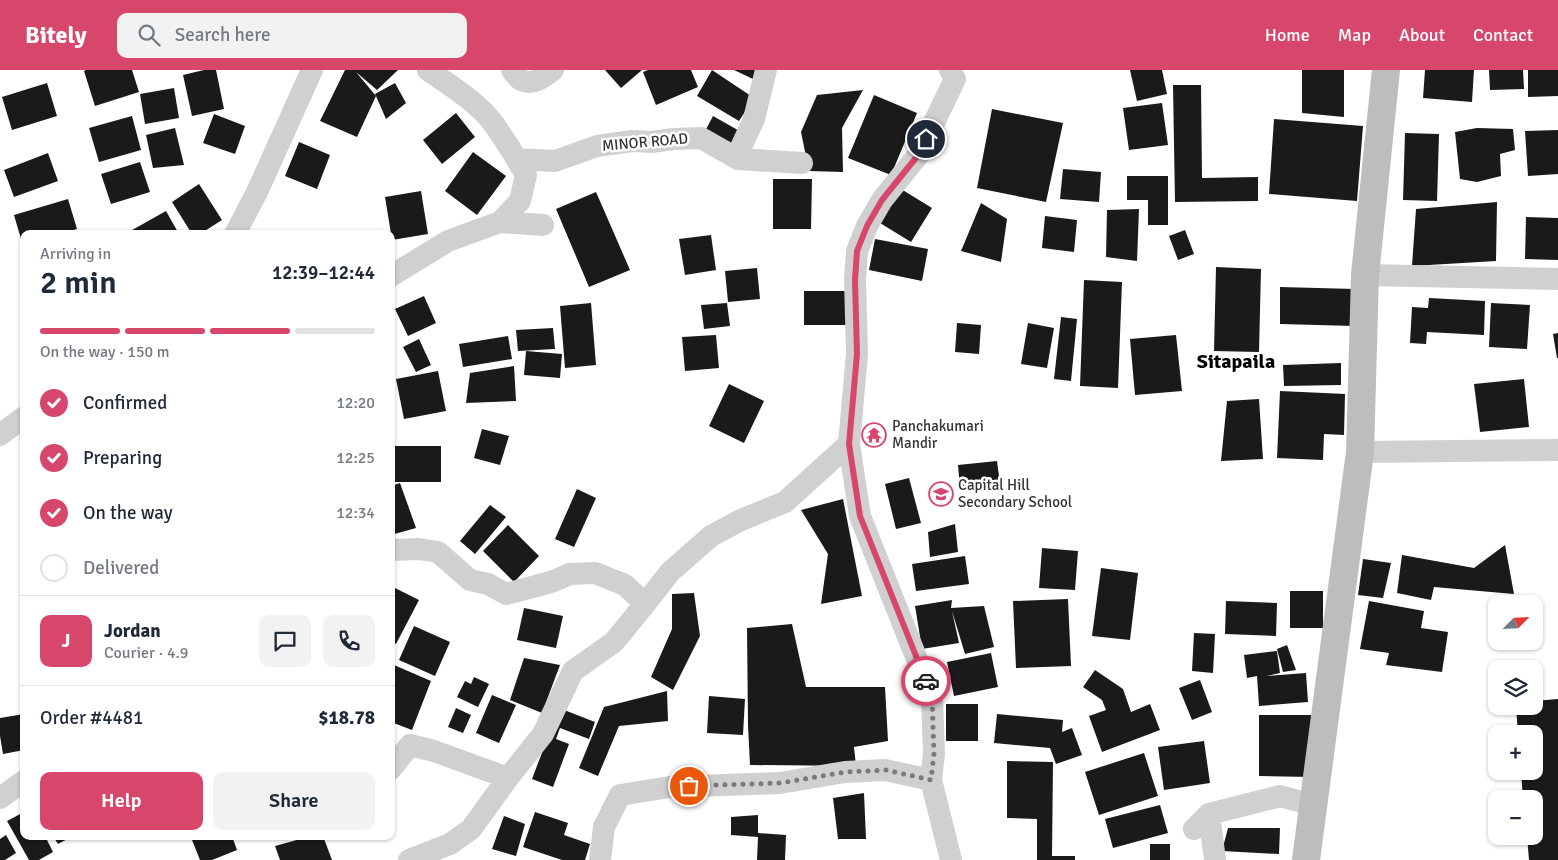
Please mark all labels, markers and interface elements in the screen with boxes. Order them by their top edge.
search box [117,13,467,58]
text: Bitely [25,20,87,50]
icon: search [135,21,163,49]
text: Search here [175,23,270,47]
text: Home [1265,24,1310,46]
text: Map [1338,24,1371,46]
text: About [1399,24,1445,46]
text: Contact [1473,24,1533,46]
pin [905,118,947,160]
icon: home [912,125,940,153]
street label: MINOR ROAD [601,129,689,155]
text: Arriving in [40,244,111,264]
text: 12:39–12:44 [272,261,375,285]
text: 2 min [40,263,117,302]
text: On the way · 150 m [40,342,170,362]
district label: Sitapaila [1197,349,1275,374]
icon: check [40,389,68,417]
text: Confirmed [83,391,167,415]
text: 12:20 [336,393,375,413]
place label: Panchakumari Mandir [892,417,984,452]
temple icon: Panchakumari Mandir [861,422,887,448]
icon: check [40,444,68,472]
text: Preparing [83,446,162,470]
text: 12:25 [336,448,375,468]
place label: Capital Hill Secondary School [958,476,1072,511]
school or university icon: Capital Hill Secondary School [928,481,954,507]
icon: check [40,499,68,527]
text: On the way [83,501,173,525]
text: 12:34 [336,503,375,523]
text: Delivered [83,556,159,580]
north arrow [1488,595,1542,650]
map controls [1488,595,1543,845]
button: chat [259,615,311,667]
button: phone [323,615,375,667]
text: Jordan [104,619,161,643]
text: J [62,629,70,653]
text: Courier · 4.9 [104,643,188,663]
courier [901,656,951,706]
button: layers [1488,660,1543,715]
icon: car [912,667,940,695]
text: Order #4481 [40,706,143,730]
text: $18.78 [318,706,375,730]
button: + [1488,725,1543,780]
pin [668,765,710,807]
button: Help [40,772,203,830]
button: Share [213,772,375,830]
icon: bag [675,772,703,800]
button: − [1488,790,1543,845]

